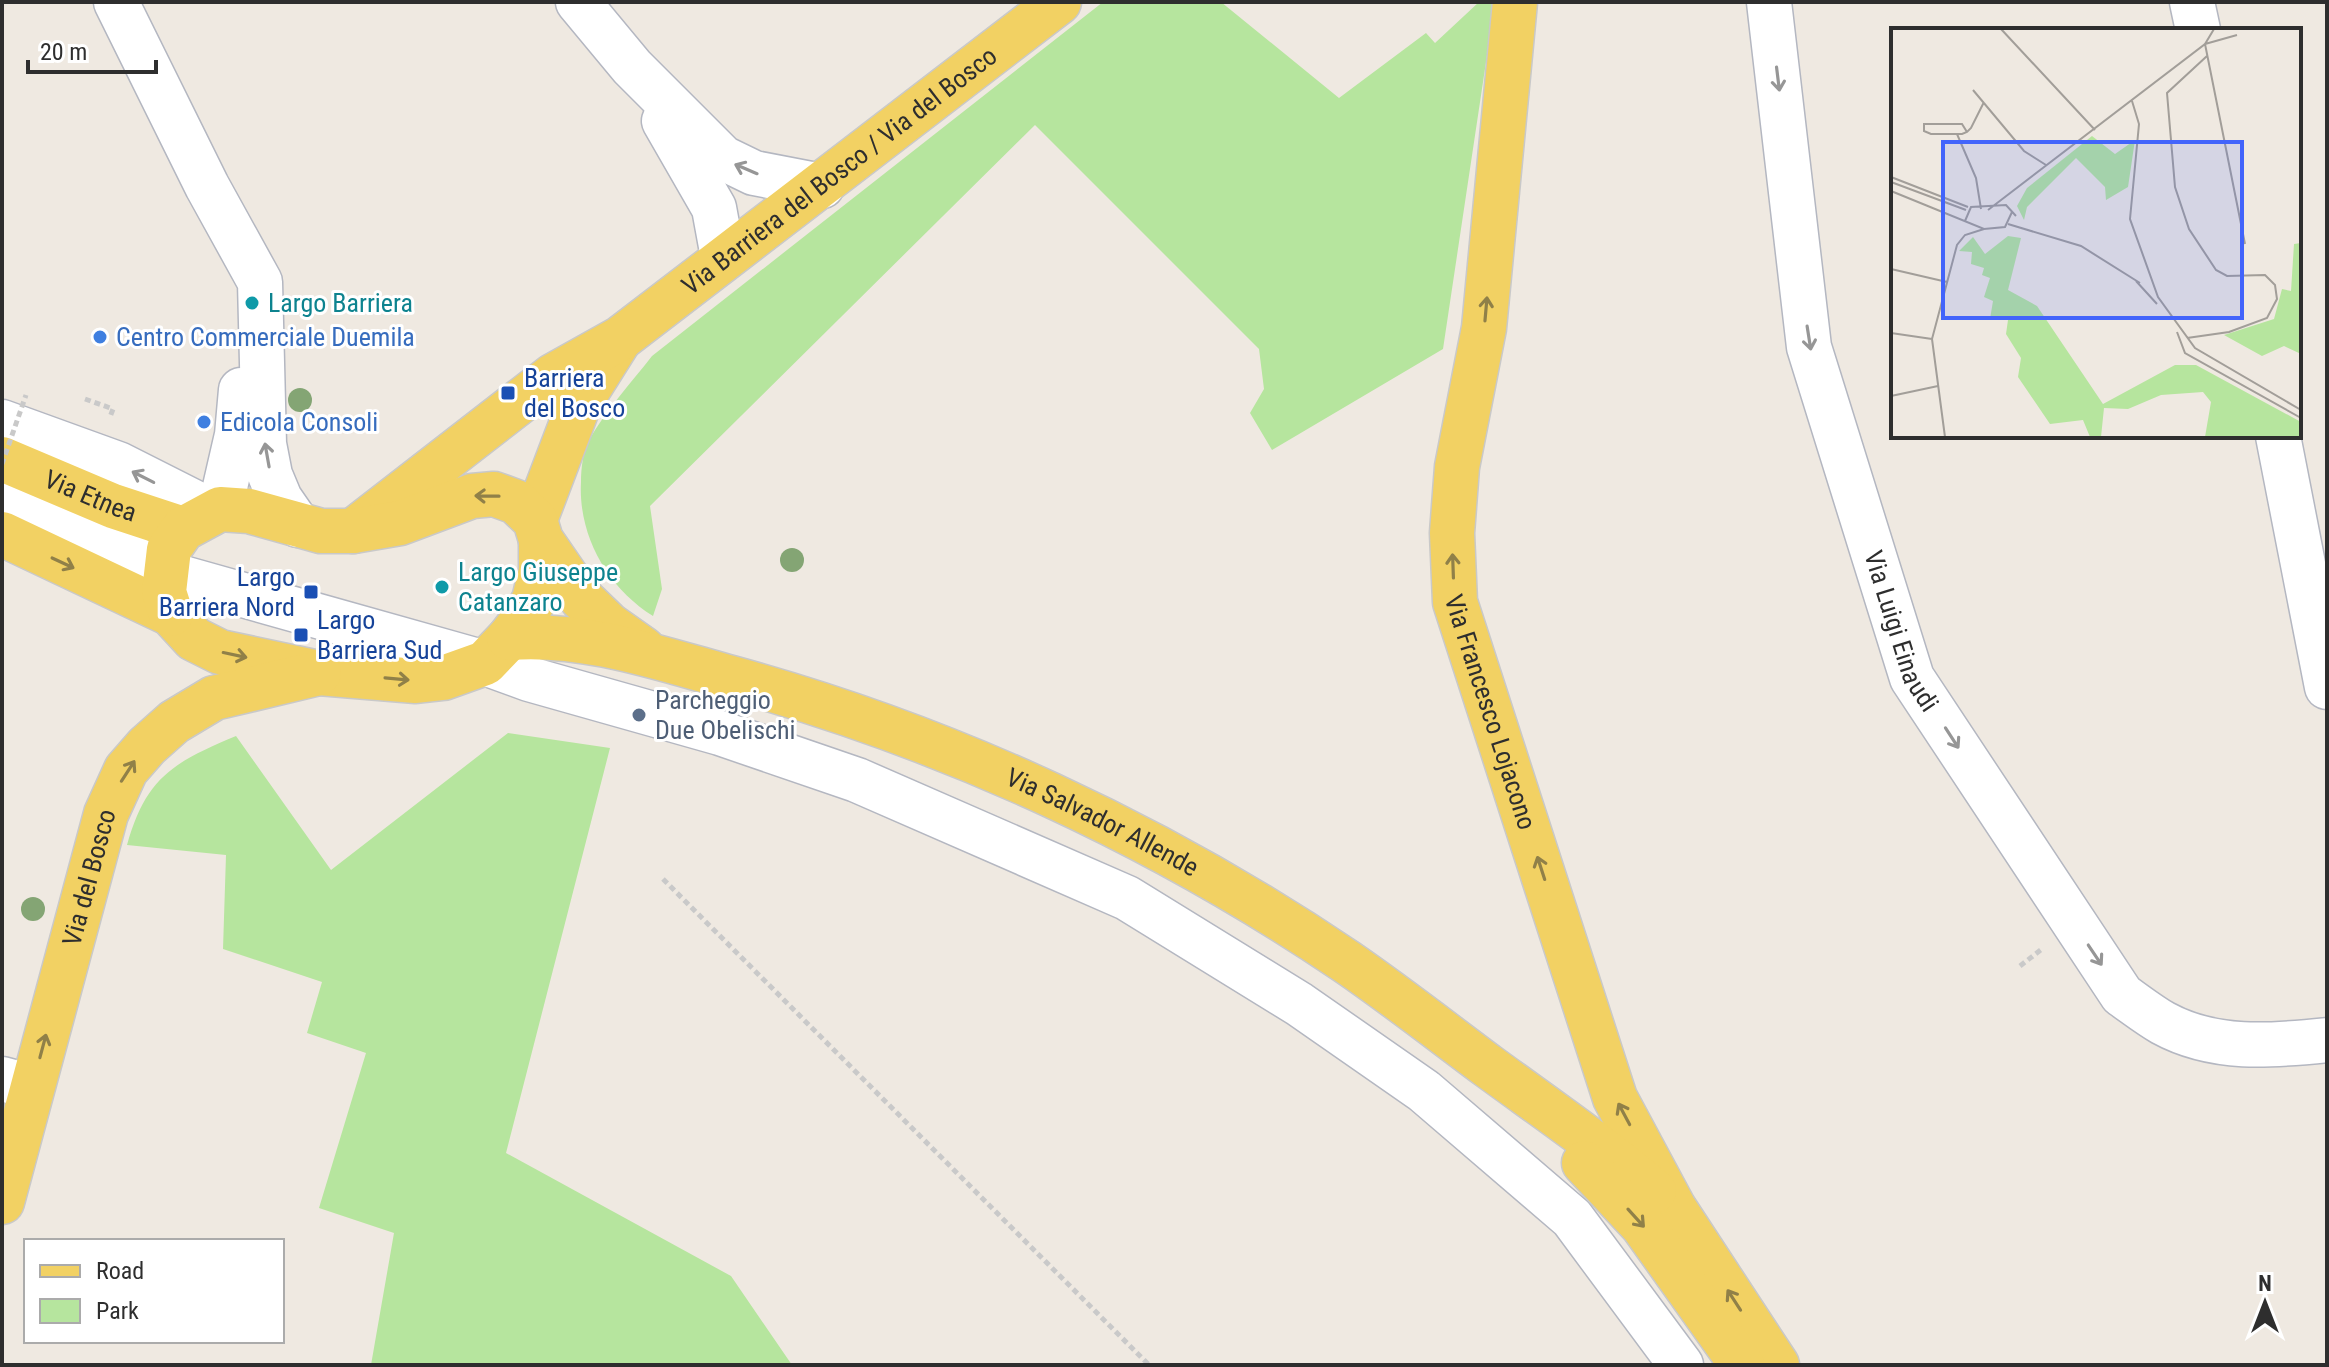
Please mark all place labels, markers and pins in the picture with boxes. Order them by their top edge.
place label: Largo Barriera [268,288,413,318]
marker: Largo Barriera [243,294,261,312]
place label: Centro Commerciale Duemila [116,322,415,352]
marker: Centro Commerciale Duemila [91,328,109,346]
place label: Barriera del Bosco [524,363,625,423]
marker: Barriera del Bosco [499,384,517,402]
place label: Edicola Consoli [220,407,378,437]
marker: Edicola Consoli [195,413,213,431]
place label: Largo Giuseppe Catanzaro [458,557,618,617]
place label: Largo Barriera Nord [159,562,295,622]
marker: Largo Giuseppe Catanzaro [433,578,451,596]
marker: Largo Barriera Nord [302,583,320,601]
place label: Largo Barriera Sud [317,605,442,665]
marker: Largo Barriera Sud [292,626,310,644]
place label: Parcheggio Due Obelischi [655,685,796,745]
marker: Parcheggio Due Obelischi [630,706,648,724]

